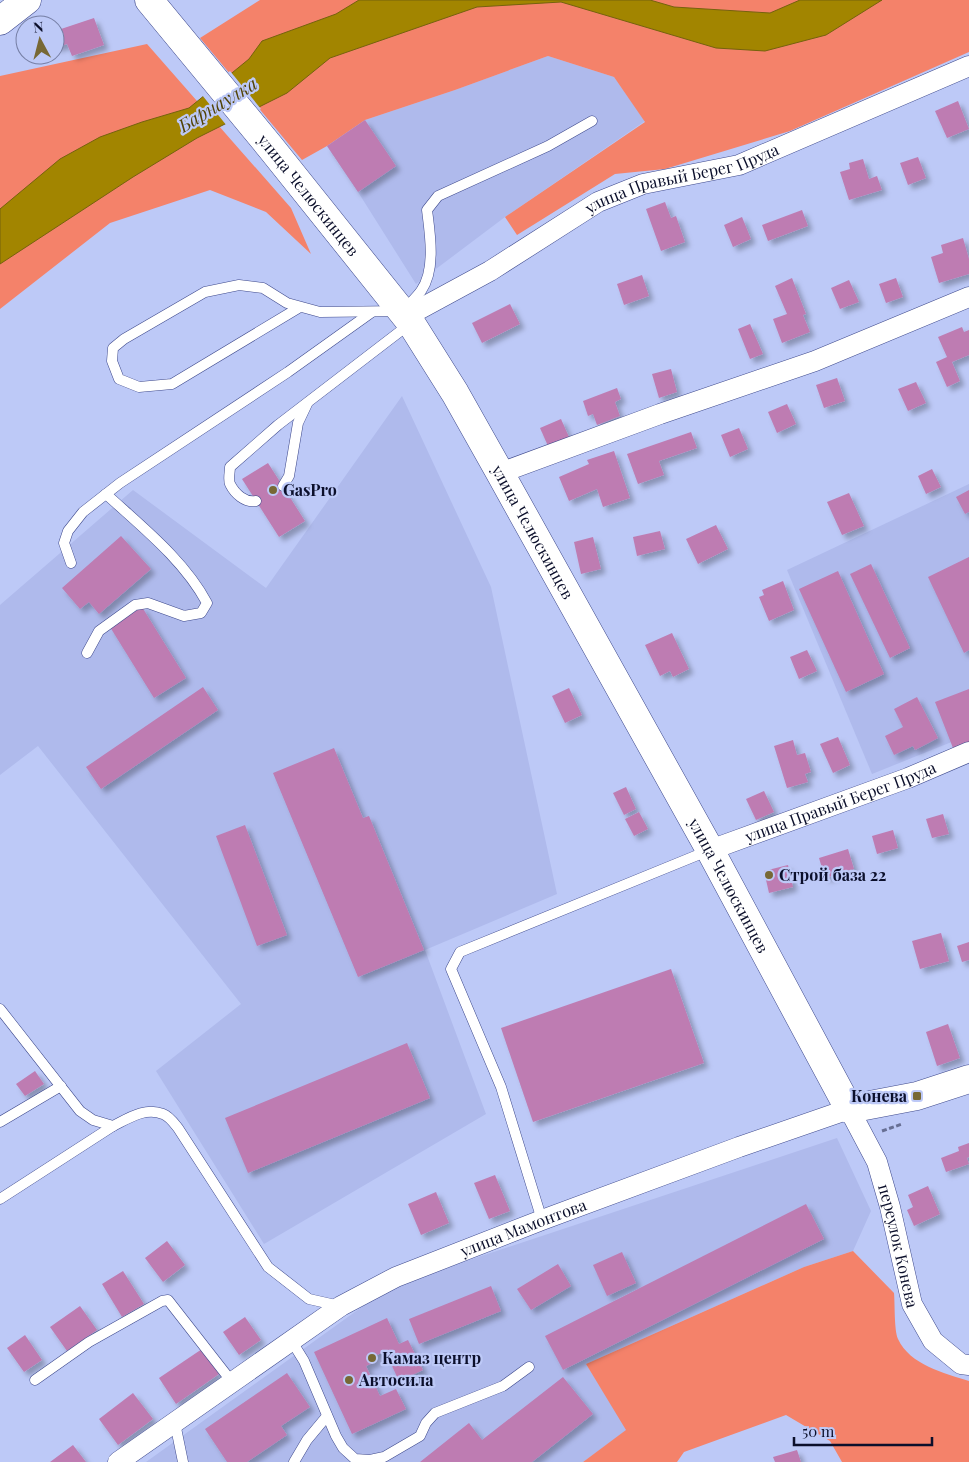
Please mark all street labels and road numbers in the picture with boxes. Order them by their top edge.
street label: улица Челюскинцев [253,129,364,260]
street label: улица Правый Берег Пруда [580,138,782,218]
street label: улица Челюскинцев [487,460,579,603]
street label: улица Правый Берег Пруда [741,756,939,847]
street label: улица Челюскинцев [684,813,774,957]
street label: переулок Конева [874,1181,923,1310]
street label: улица Мамонтова [456,1193,589,1261]

